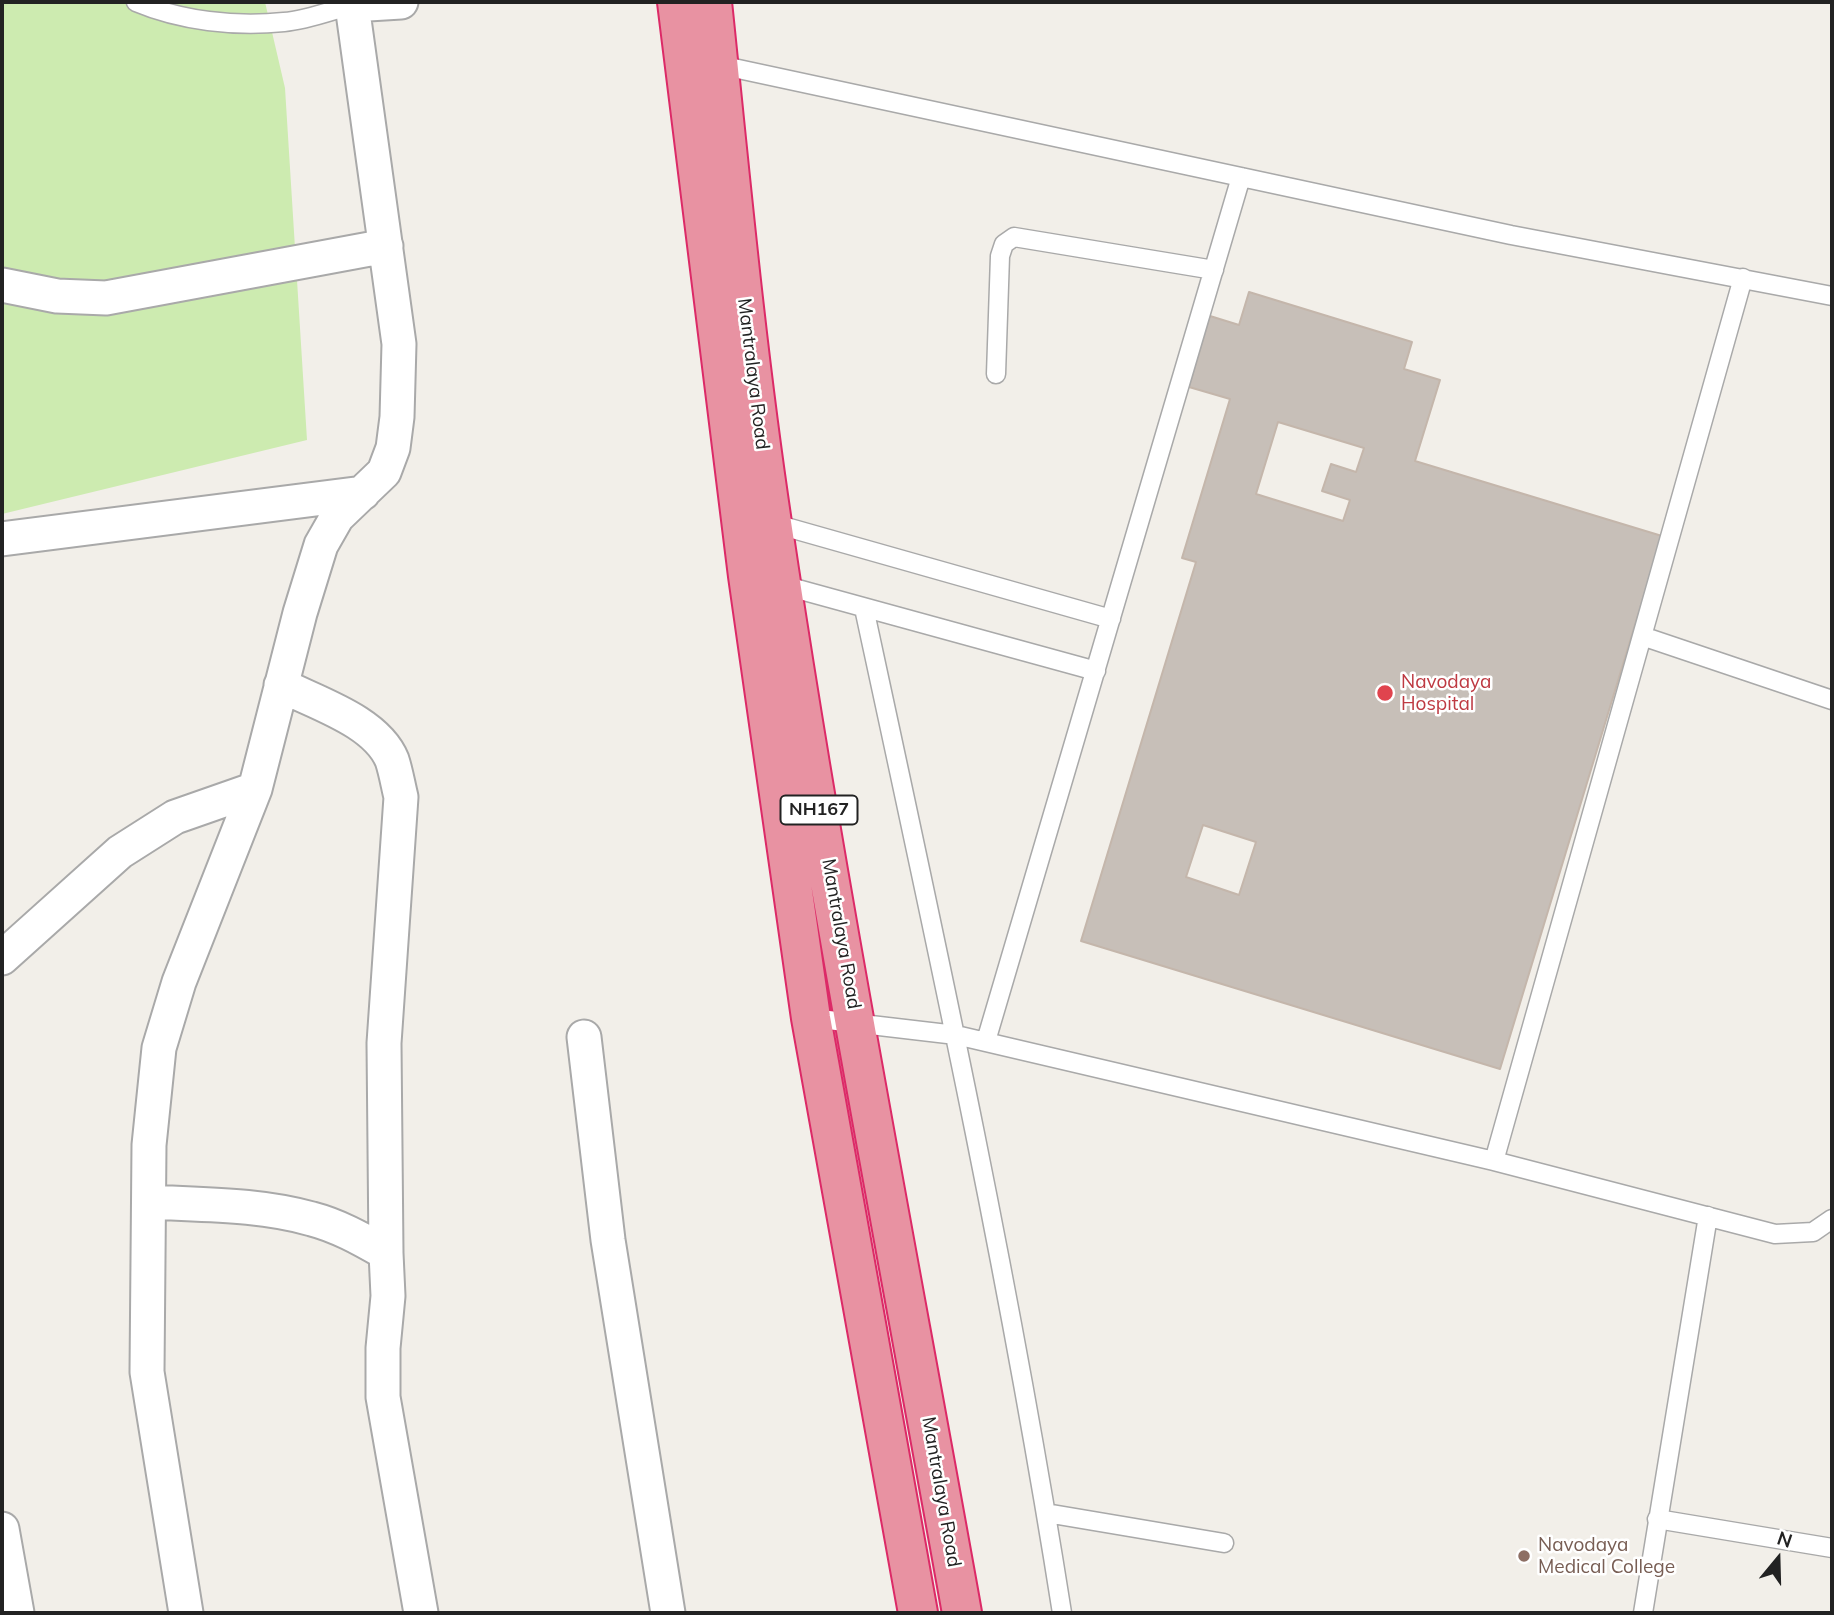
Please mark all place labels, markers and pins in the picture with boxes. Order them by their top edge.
place label: Navodaya Hospital [1401,671,1491,715]
marker: Navodaya Hospital [1375,683,1395,703]
place label: Navodaya Medical College [1538,1534,1675,1578]
marker: Navodaya Medical College [1516,1548,1532,1564]

